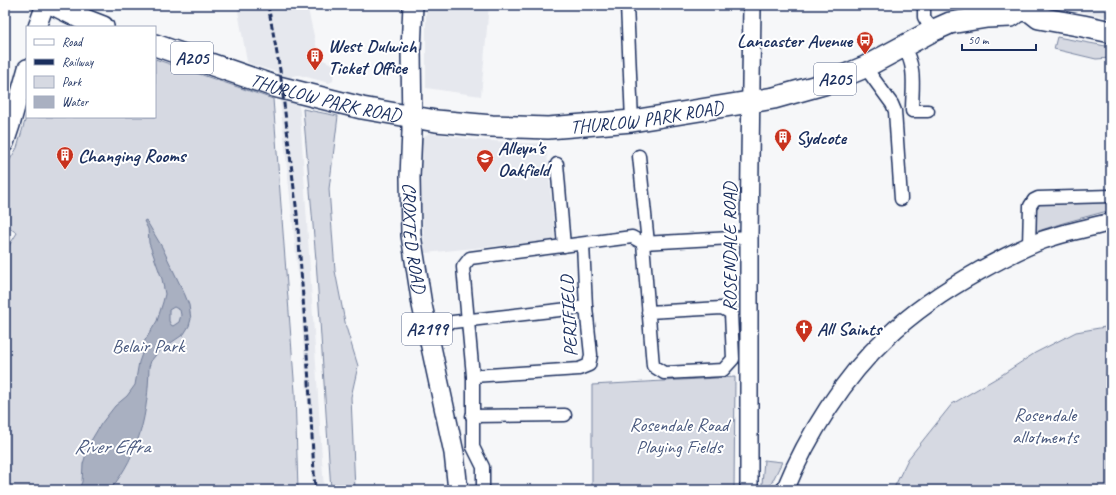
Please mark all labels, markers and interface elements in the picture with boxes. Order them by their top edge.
legend [26,26,156,118]
scale bar [962,26,1036,52]
place label: Lancaster Avenue [737,29,854,53]
bus stop icon: Lancaster Avenue [855,30,875,55]
text: 50 m [968,32,990,48]
text: Road [62,34,84,50]
place label: West Dulwich Ticket Office [328,34,418,80]
road number: A205 [171,42,213,74]
building icon: West Dulwich Ticket Office [305,46,325,71]
text: Railway [62,54,94,70]
road number: A205 [814,63,856,95]
street label: THURLOW PARK ROAD [247,68,405,128]
text: Park [62,74,83,90]
text: Water [62,94,90,110]
street label: THURLOW PARK ROAD [569,95,727,139]
place label: Sydcote [796,126,848,150]
building icon: Sydcote [773,127,793,152]
place label: Alleyn's Oakfield [498,136,553,182]
place label: Changing Rooms [78,144,188,168]
building icon: Changing Rooms [55,145,75,170]
school or university icon: Alleyn's Oakfield [475,148,495,173]
street label: ROSENDALE ROAD [718,180,742,312]
street label: CROXTED ROAD [397,182,431,297]
street label: PERIFIELD [555,273,583,357]
road number: A2199 [402,313,452,345]
place label: All Saints [817,317,883,341]
church icon: All Saints [794,318,814,343]
park label: Belair Park [112,334,186,358]
park label: Rosendale allotments [1012,403,1080,449]
park label: Rosendale Road Playing Fields [629,413,732,459]
water label: River Effra [74,434,153,459]

